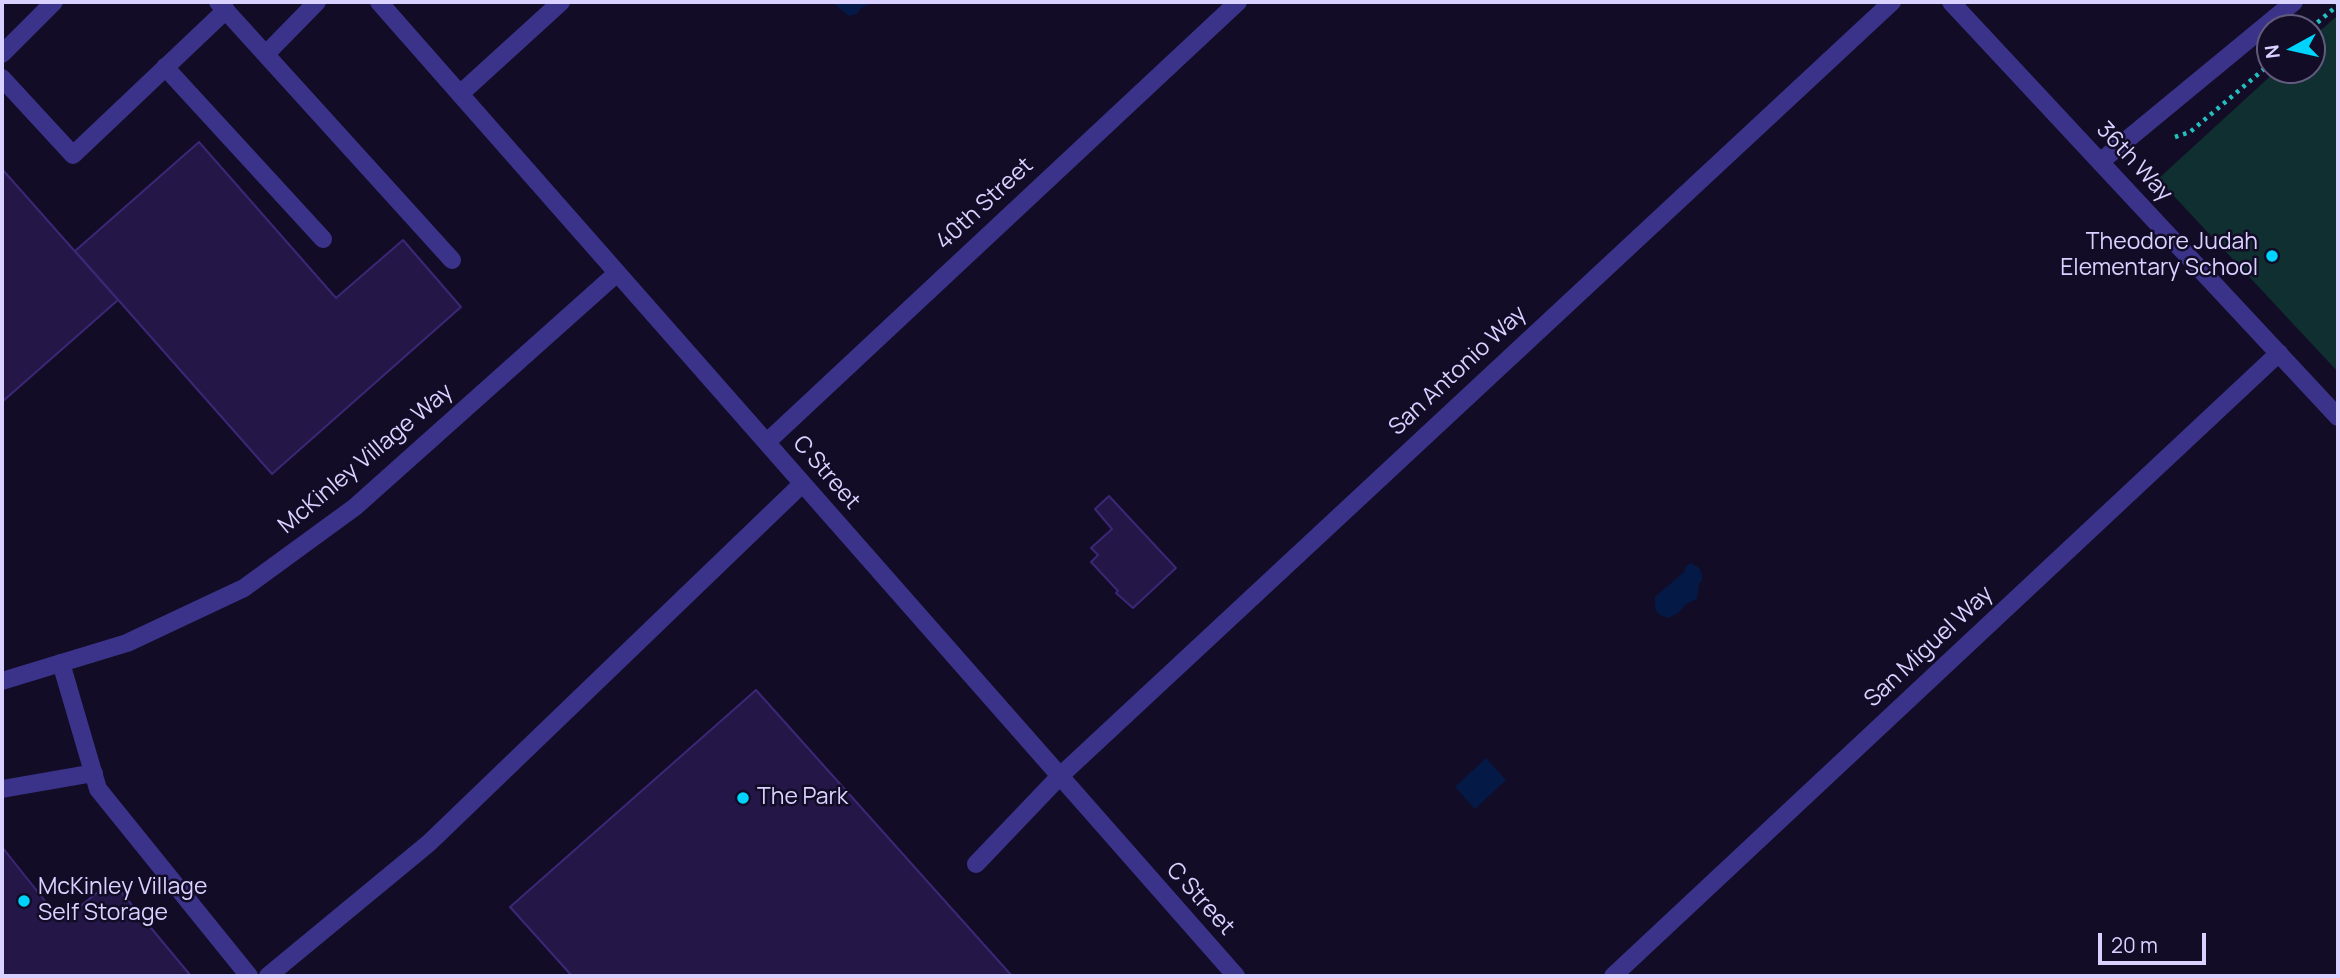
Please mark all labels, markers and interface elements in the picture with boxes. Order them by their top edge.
north arrow [2256,14,2326,84]
text: N [2258,43,2286,60]
street label: 36th Way [2090,116,2178,208]
street label: 40th Street [931,152,1039,256]
place label: Theodore Judah Elementary School [2060,229,2258,283]
marker: Theodore Judah Elementary School [2264,248,2280,264]
street label: San Antonio Way [1384,300,1532,442]
street label: McKinley Village Way [273,378,459,540]
street label: C Street [787,431,865,515]
street label: San Miguel Way [1859,581,1999,713]
place label: The Park [757,784,848,812]
marker: The Park [735,790,751,806]
street label: C Street [1160,857,1240,941]
place label: McKinley Village Self Storage [38,874,207,928]
marker: McKinley Village Self Storage [16,893,32,909]
scale bar [2102,918,2210,962]
text: 20 m [2111,931,2158,959]

